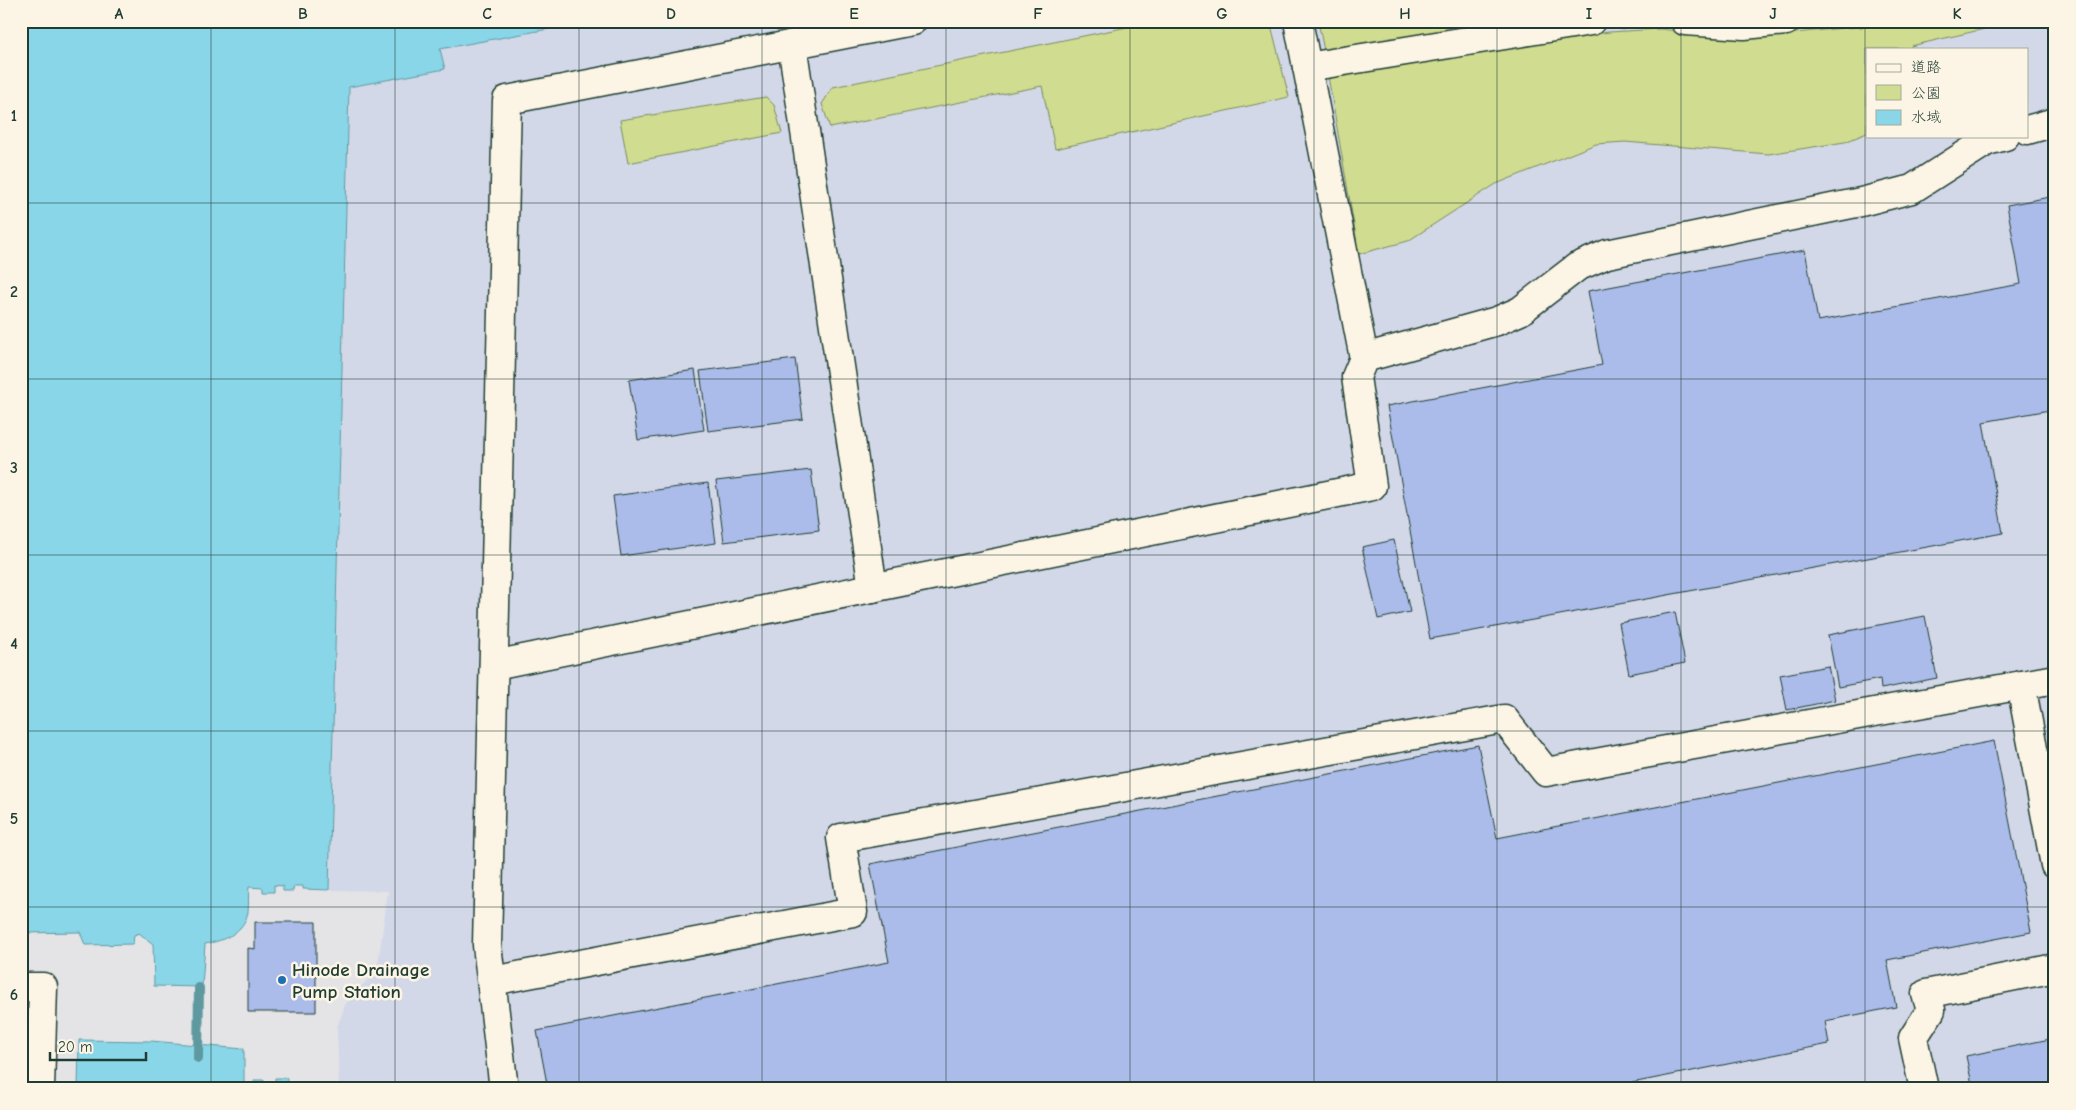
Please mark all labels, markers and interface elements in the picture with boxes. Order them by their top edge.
text: A [115,5,124,23]
text: B [298,5,308,23]
text: C [482,5,492,23]
text: D [666,5,676,23]
text: E [849,5,859,23]
text: F [1033,5,1043,23]
text: G [1216,5,1228,23]
text: H [1399,5,1411,23]
text: I [1586,5,1592,23]
text: J [1769,5,1777,23]
text: K [1952,5,1962,23]
legend [1866,48,2028,138]
text: 道路 [1911,58,1941,76]
text: 公園 [1911,84,1941,102]
text: 1 [11,107,17,125]
text: 水域 [1911,108,1941,126]
text: 2 [10,283,18,301]
text: 3 [10,459,18,477]
text: 4 [10,635,18,653]
text: 5 [10,810,18,828]
place label: Hinode Drainage Pump Station [292,959,429,1003]
marker: Hinode Drainage Pump Station [276,974,288,986]
text: 6 [10,986,18,1004]
scale bar [50,1030,146,1062]
text: 20 m [58,1038,92,1056]

